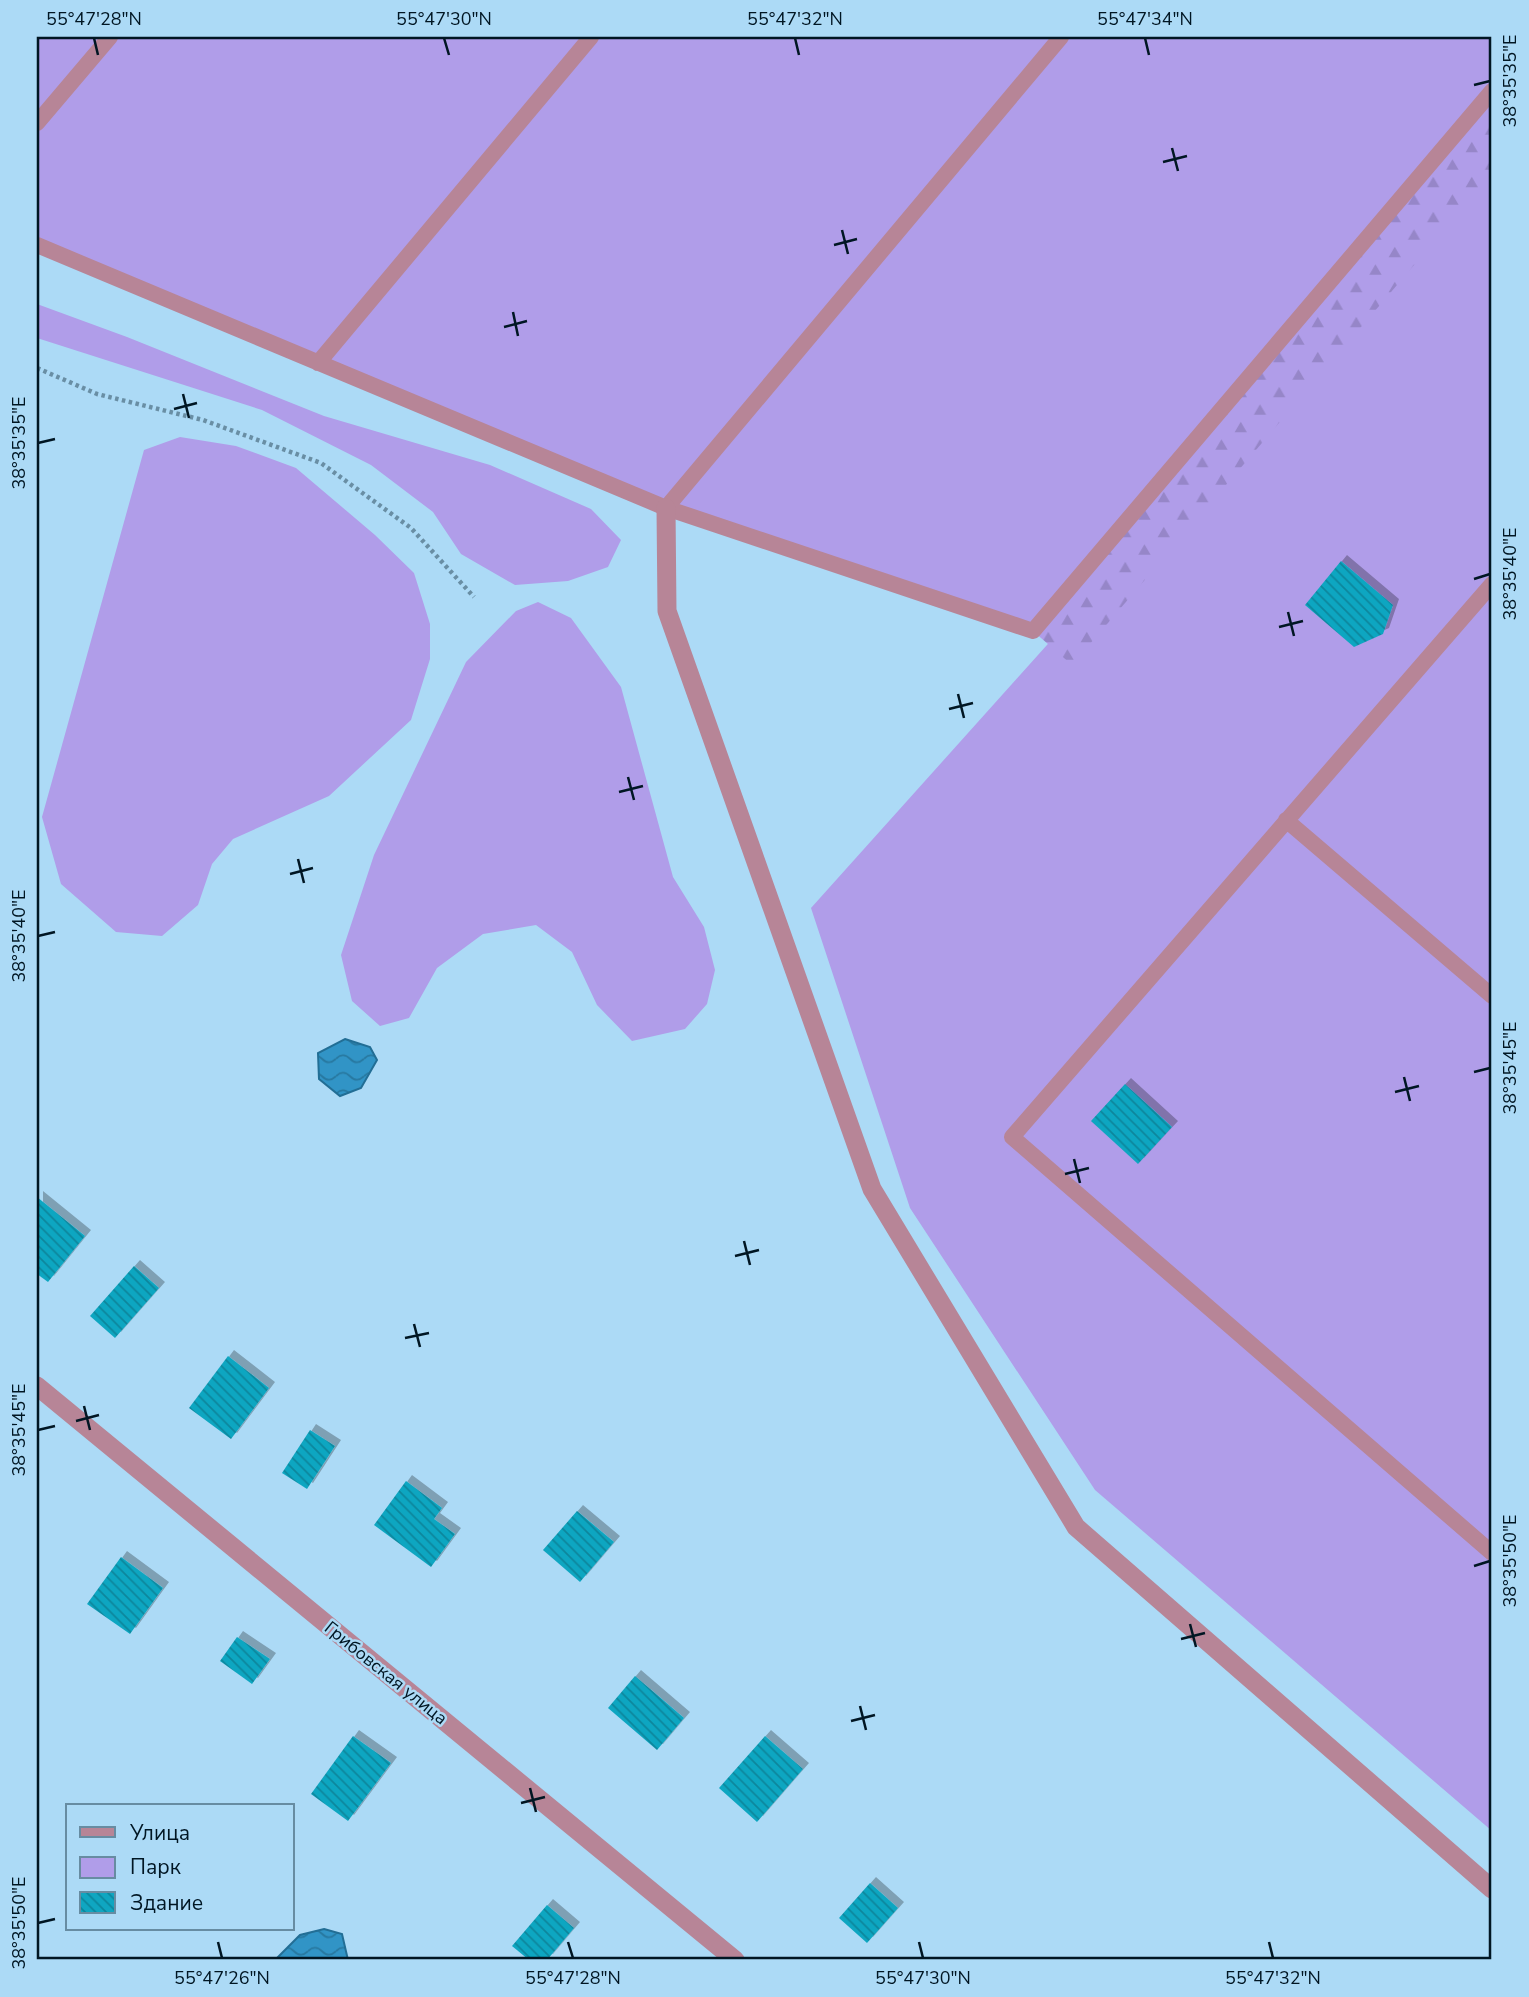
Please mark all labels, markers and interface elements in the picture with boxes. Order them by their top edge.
text: 55°47'28"N [46,7,142,31]
text: 55°47'30"N [396,7,492,31]
text: 55°47'32"N [747,7,843,31]
text: 55°47'34"N [1097,7,1193,31]
text: 38°35'35"E [1498,35,1522,128]
text: 38°35'35"E [7,397,31,490]
text: 38°35'40"E [1498,528,1522,621]
text: 38°35'40"E [7,890,31,983]
text: 38°35'45"E [1498,1022,1522,1115]
text: 38°35'45"E [7,1384,31,1477]
text: 38°35'50"E [1498,1515,1522,1608]
street label: Грибовская улица [319,1616,453,1730]
legend [66,1804,294,1930]
text: Улица [129,1819,190,1847]
text: Парк [130,1853,182,1881]
text: 38°35'50"E [7,1877,31,1970]
text: Здание [130,1889,203,1917]
text: 55°47'26"N [174,1966,270,1990]
text: 55°47'28"N [525,1966,621,1990]
text: 55°47'30"N [875,1966,971,1990]
text: 55°47'32"N [1225,1966,1321,1990]

